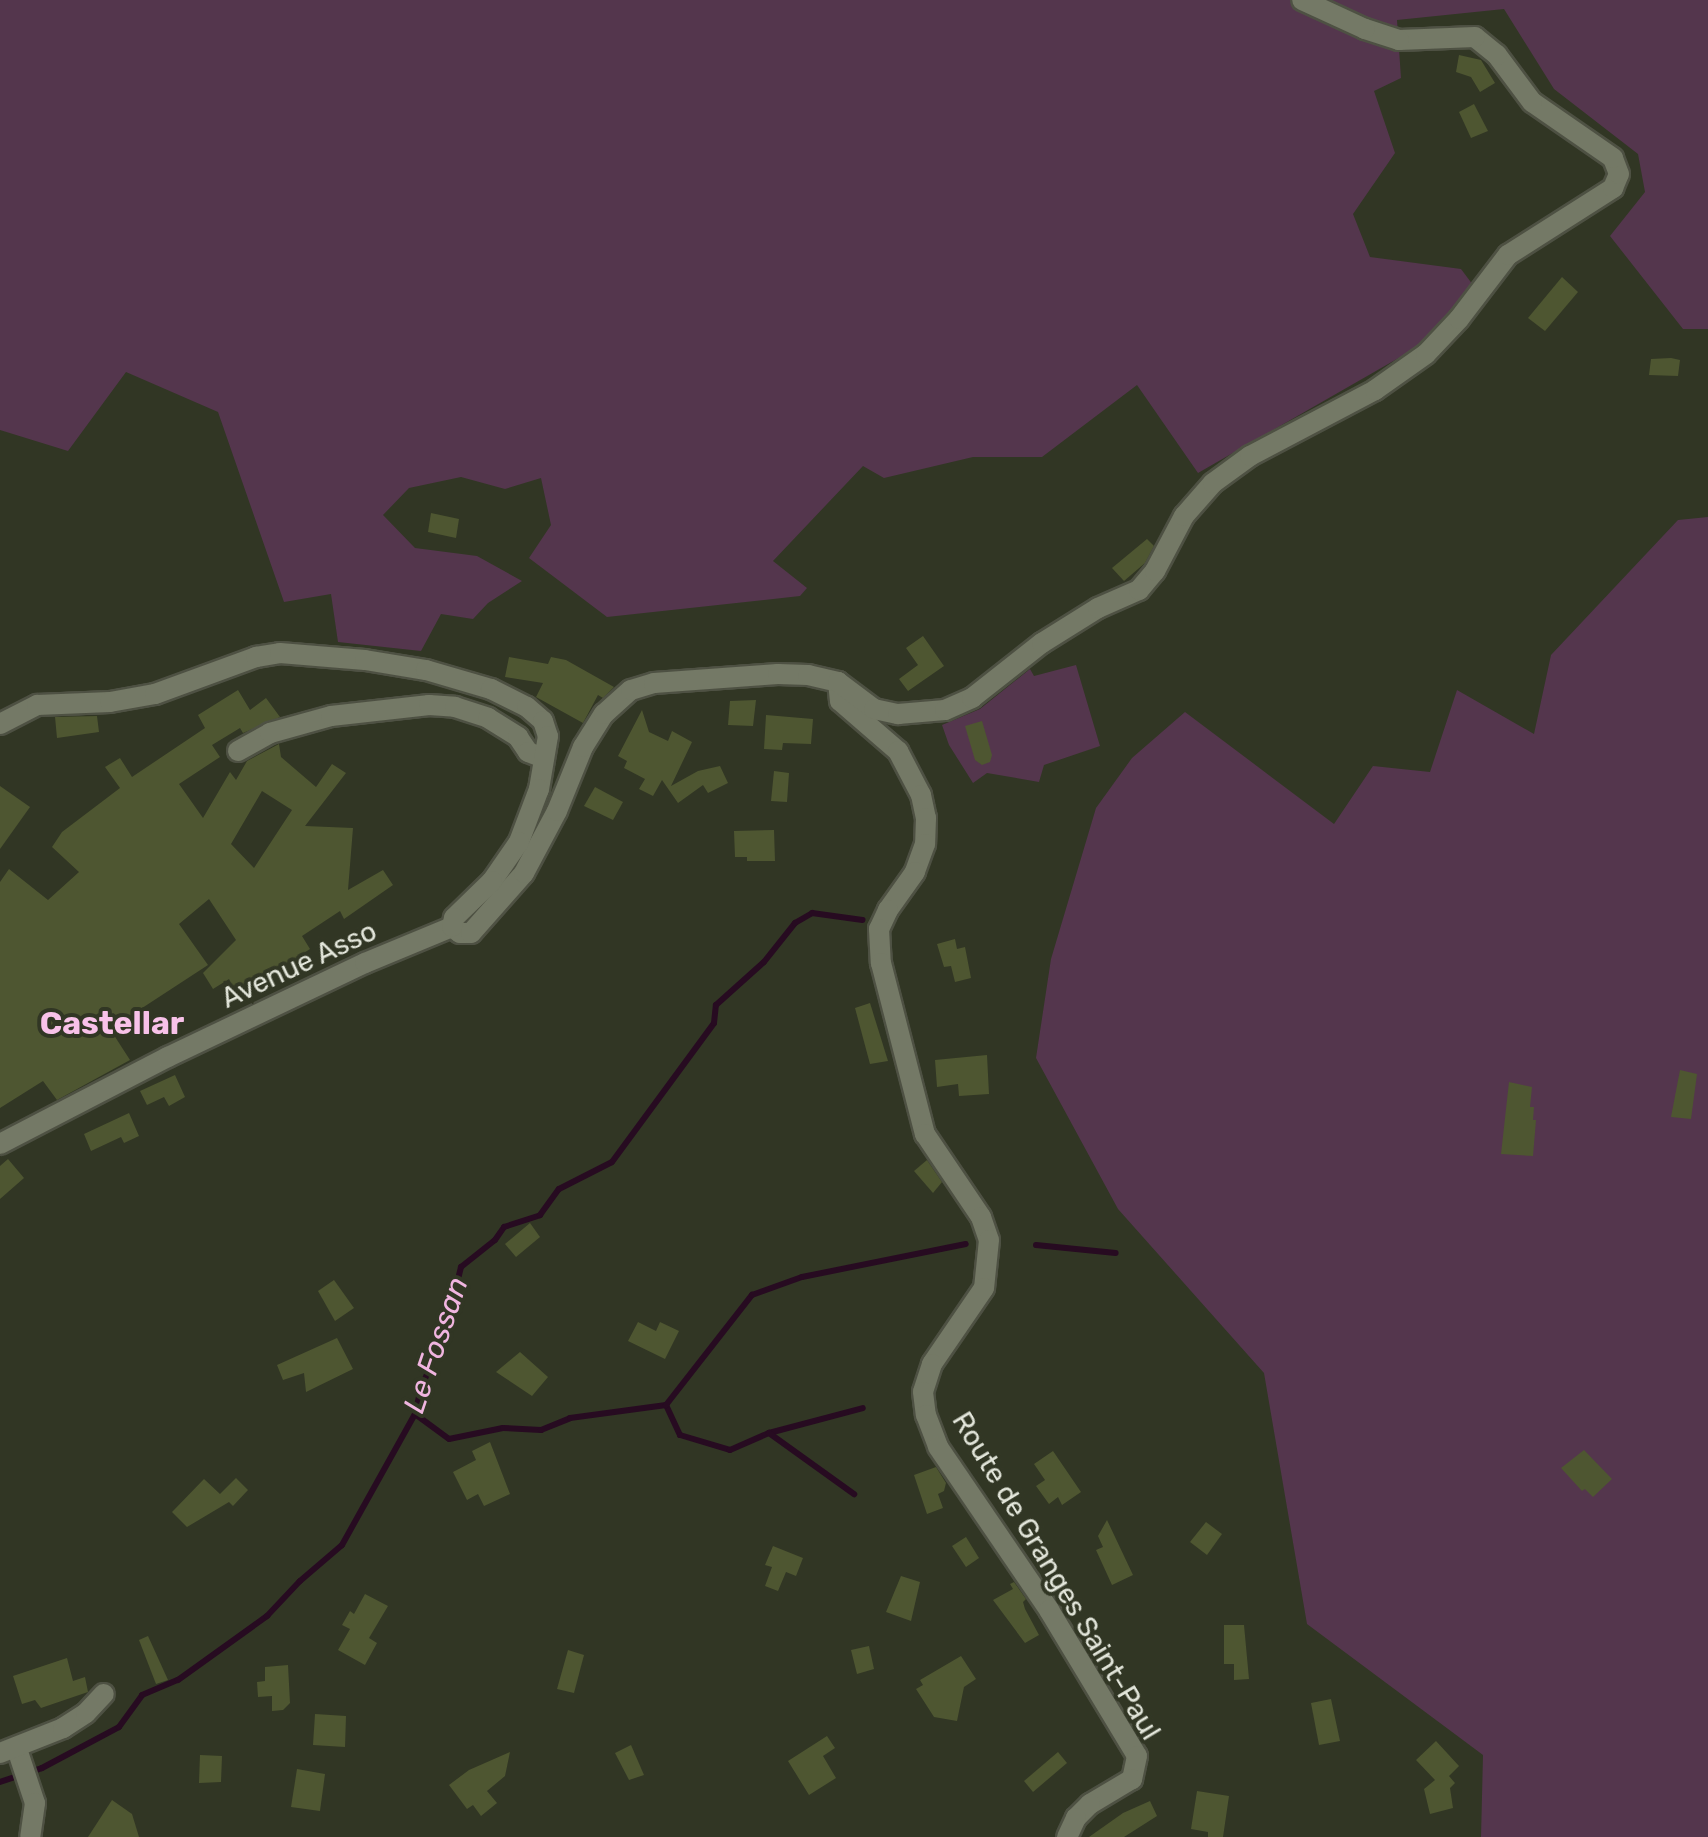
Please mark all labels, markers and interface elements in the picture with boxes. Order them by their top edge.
street label: Avenue Asso [216,914,382,1016]
district label: Castellar [40,1004,184,1042]
water label: Le Fossan [396,1272,476,1418]
street label: Route de Granges Saint-Paul [945,1406,1167,1746]

